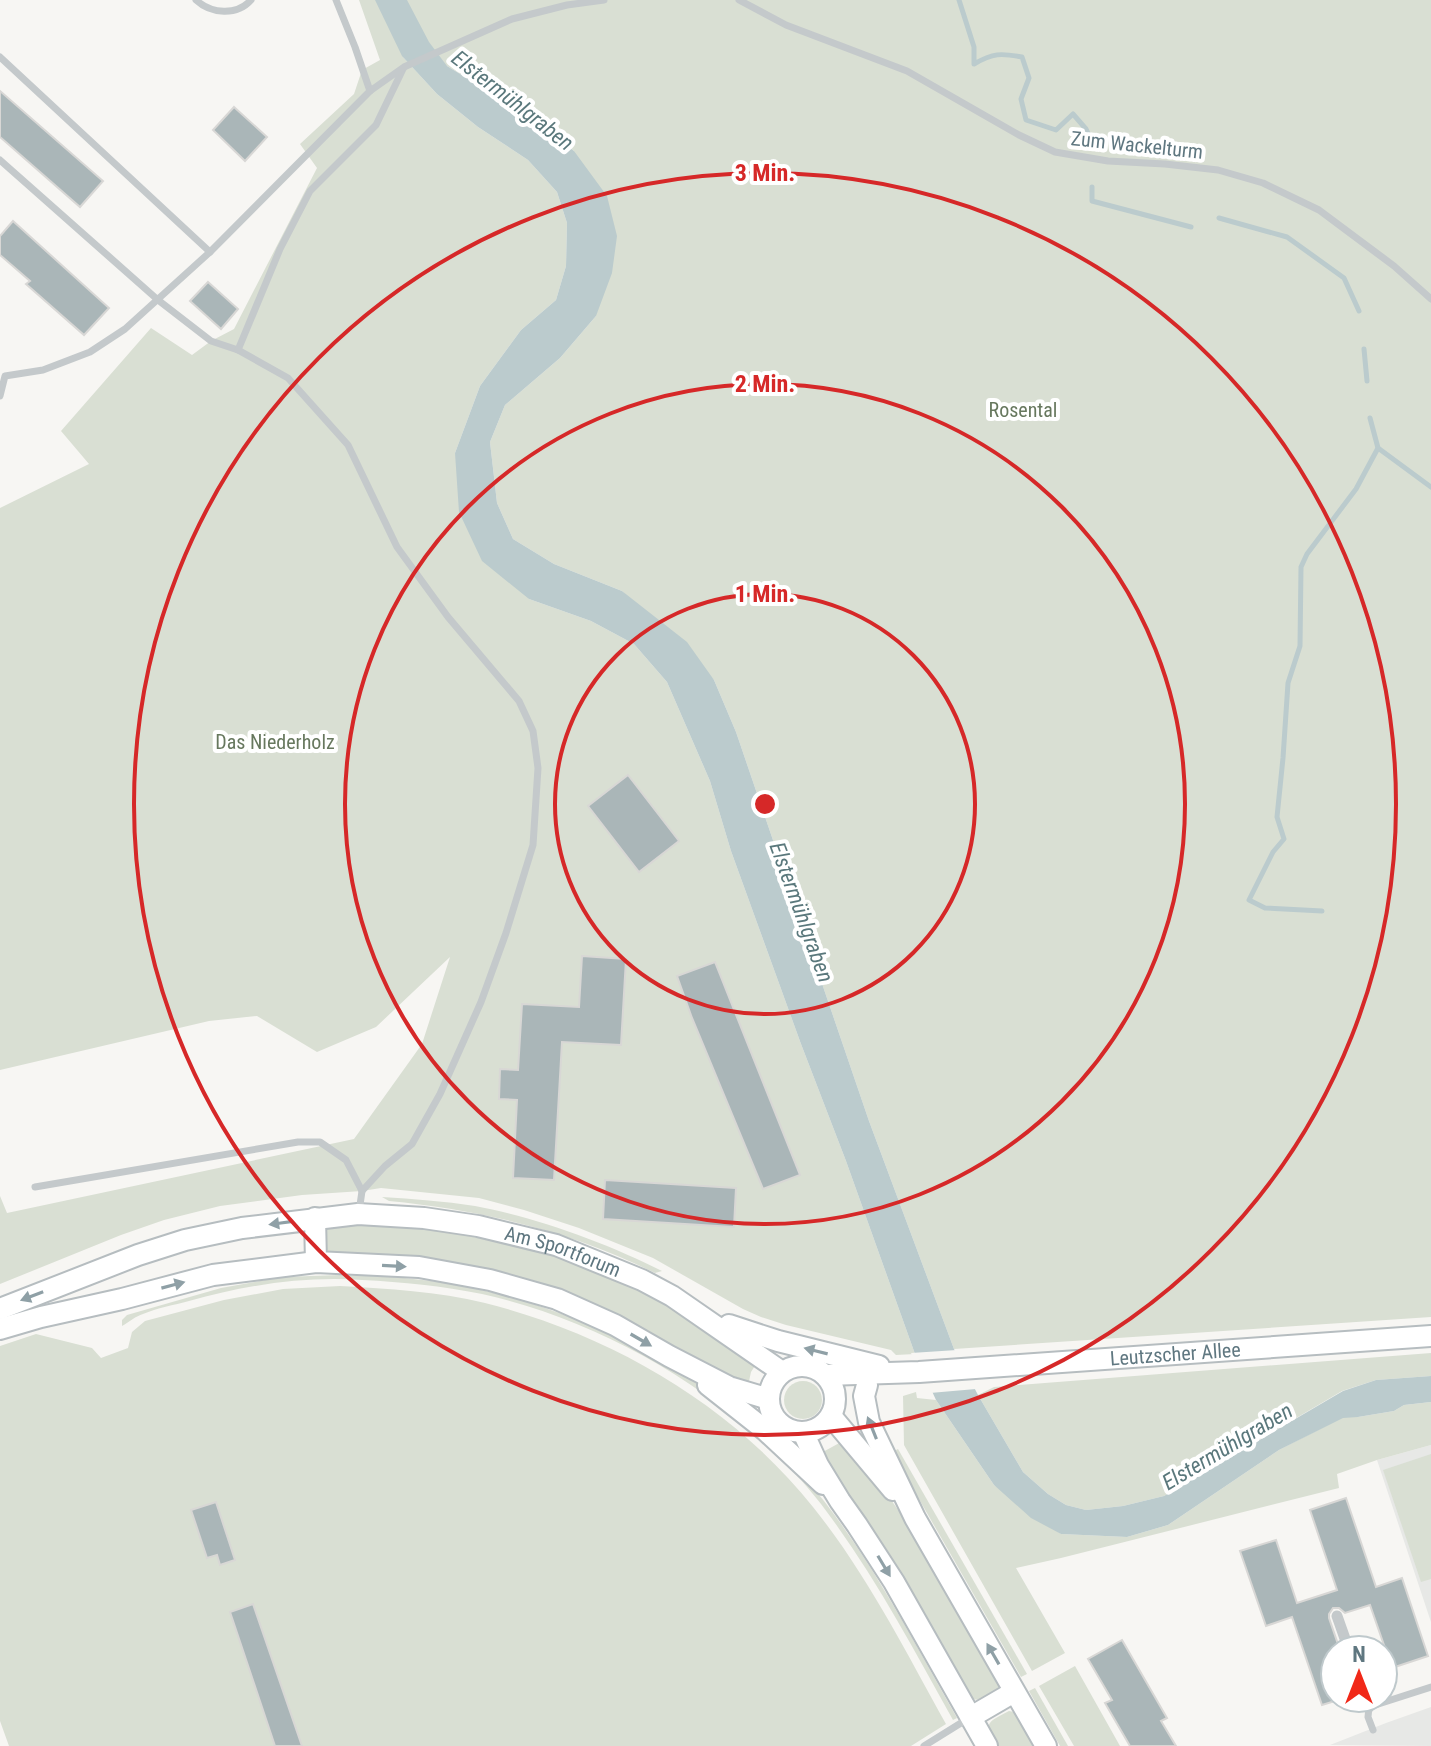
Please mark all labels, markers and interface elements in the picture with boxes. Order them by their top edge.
water label: Elstermühlgraben [447,45,578,156]
street label: Zum Wackelturm [1070,126,1204,164]
text: 3 Min. [735,159,795,187]
text: 2 Min. [735,370,795,398]
park label: Rosental [989,398,1057,422]
text: 1 Min. [735,580,795,608]
park label: Das Niederholz [215,730,335,754]
centre of rings [751,790,779,818]
water label: Elstermühlgraben [765,839,838,986]
one-way arrow [268,1217,293,1230]
street label: Am Sportforum [502,1221,624,1282]
one-way arrow [382,1260,407,1273]
one-way arrow [161,1279,186,1291]
one-way arrow [20,1290,44,1303]
one-way arrow [630,1333,652,1347]
street label: Leutzscher Allee [1109,1337,1241,1371]
one-way arrow [803,1344,828,1356]
water label: Elstermühlgraben [1158,1398,1297,1495]
one-way arrow [866,1416,879,1440]
one-way arrow [876,1555,890,1577]
north arrow [1319,1634,1399,1714]
text: N [1352,1642,1366,1667]
one-way arrow [986,1643,1000,1665]

